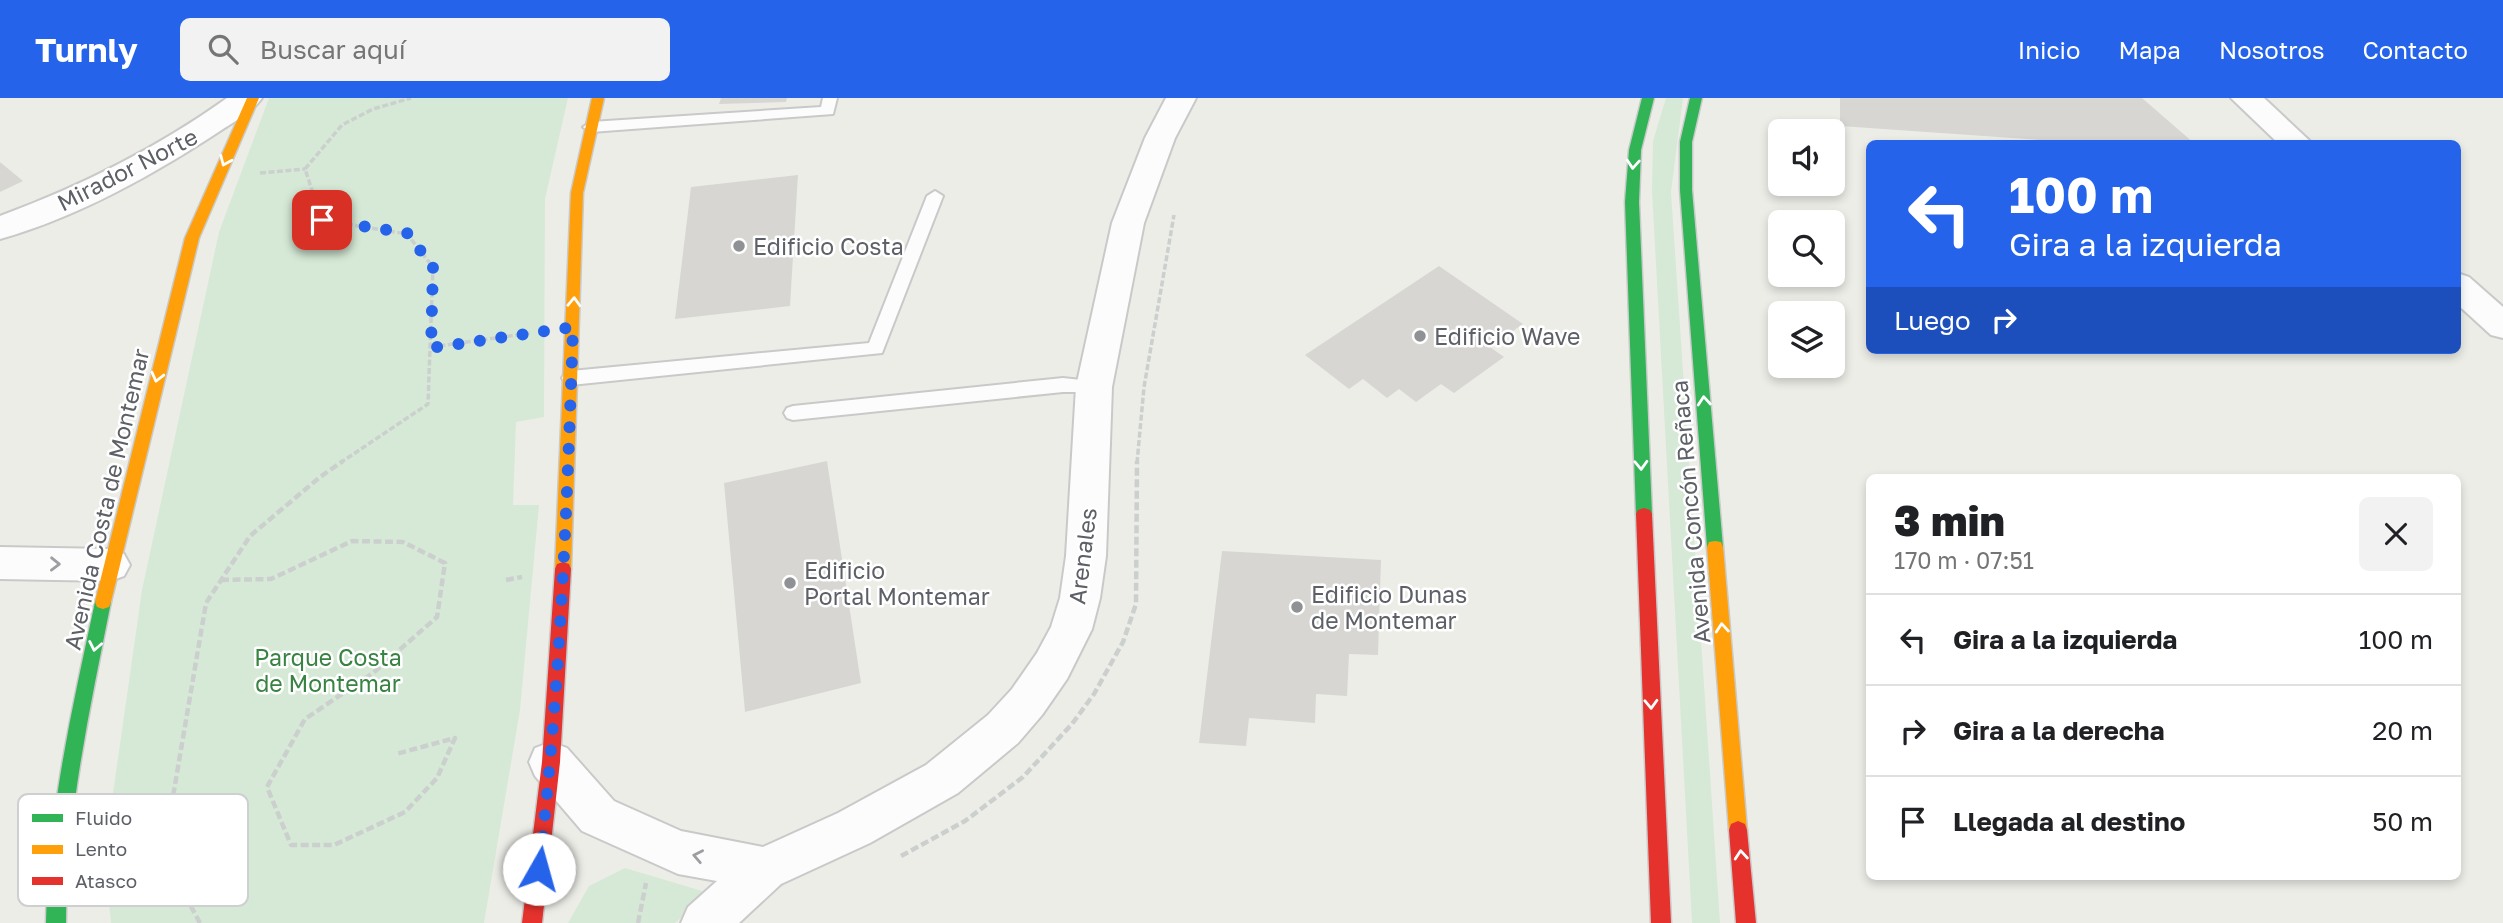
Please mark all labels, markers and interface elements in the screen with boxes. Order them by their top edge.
search box [180,18,670,81]
text: Turnly [35,30,138,69]
icon: search [204,30,242,68]
text: Buscar aquí [260,34,406,65]
text: Inicio [2018,35,2080,64]
text: Mapa [2118,35,2181,64]
text: Nosotros [2219,35,2325,64]
text: Contacto [2363,35,2468,64]
map controls [1768,119,1845,378]
button: sound [1768,119,1845,196]
street label: Mirador Norte [52,122,202,216]
one-way arrow [220,154,234,166]
one-way arrow [1626,159,1641,170]
text: 100 m [2009,165,2153,224]
icon: left [1894,168,1985,259]
pin [292,190,352,250]
icon: arrive [303,201,341,239]
button: search [1768,210,1845,287]
text: Gira a la izquierda [2009,225,2282,263]
place label: Edificio Costa [753,232,904,260]
marker: Edificio Costa [731,238,747,254]
one-way arrow [566,296,581,307]
button: layers [1768,301,1845,378]
icon: right [1985,301,2023,339]
text: Luego [1894,305,1971,336]
place label: Edificio Wave [1434,322,1580,350]
marker: Edificio Wave [1412,328,1428,344]
street label: Avenida Costa de Montemar [58,346,154,652]
one-way arrow [151,371,165,383]
street label: Avenida Concón Reñaca [1665,379,1715,645]
one-way arrow [1697,396,1712,407]
one-way arrow [1634,460,1649,471]
text: 3 min [1894,495,2005,545]
button: close [2359,497,2433,571]
street label: Arenales [1062,506,1102,606]
text: 170 m · 07:51 [1894,546,2034,574]
one-way arrow [50,556,61,571]
place label: Edificio Portal Montemar [804,556,990,610]
marker: Edificio Portal Montemar [782,575,798,591]
place label: Edificio Dunas de Montemar [1311,580,1467,634]
marker: Edificio Dunas de Montemar [1289,599,1305,615]
icon: left [1894,621,1932,659]
one-way arrow [1715,622,1730,633]
text: Gira a la izquierda [1953,624,2177,655]
text: 100 m [2359,624,2433,655]
one-way arrow [88,640,103,652]
park label: Parque Costa de Montemar [254,643,402,697]
one-way arrow [1644,699,1659,710]
icon: right [1894,712,1932,750]
text: Gira a la derecha [1953,715,2165,746]
text: 20 m [2372,715,2433,746]
legend [18,794,248,906]
icon: arrive [1894,803,1932,841]
text: Fluido [75,806,132,829]
text: Llegada al destino [1953,806,2185,837]
text: 50 m [2372,806,2433,837]
position arrow [502,832,576,906]
text: Lento [75,837,127,860]
one-way arrow [692,849,704,864]
one-way arrow [1734,849,1749,860]
text: Atasco [75,869,137,892]

